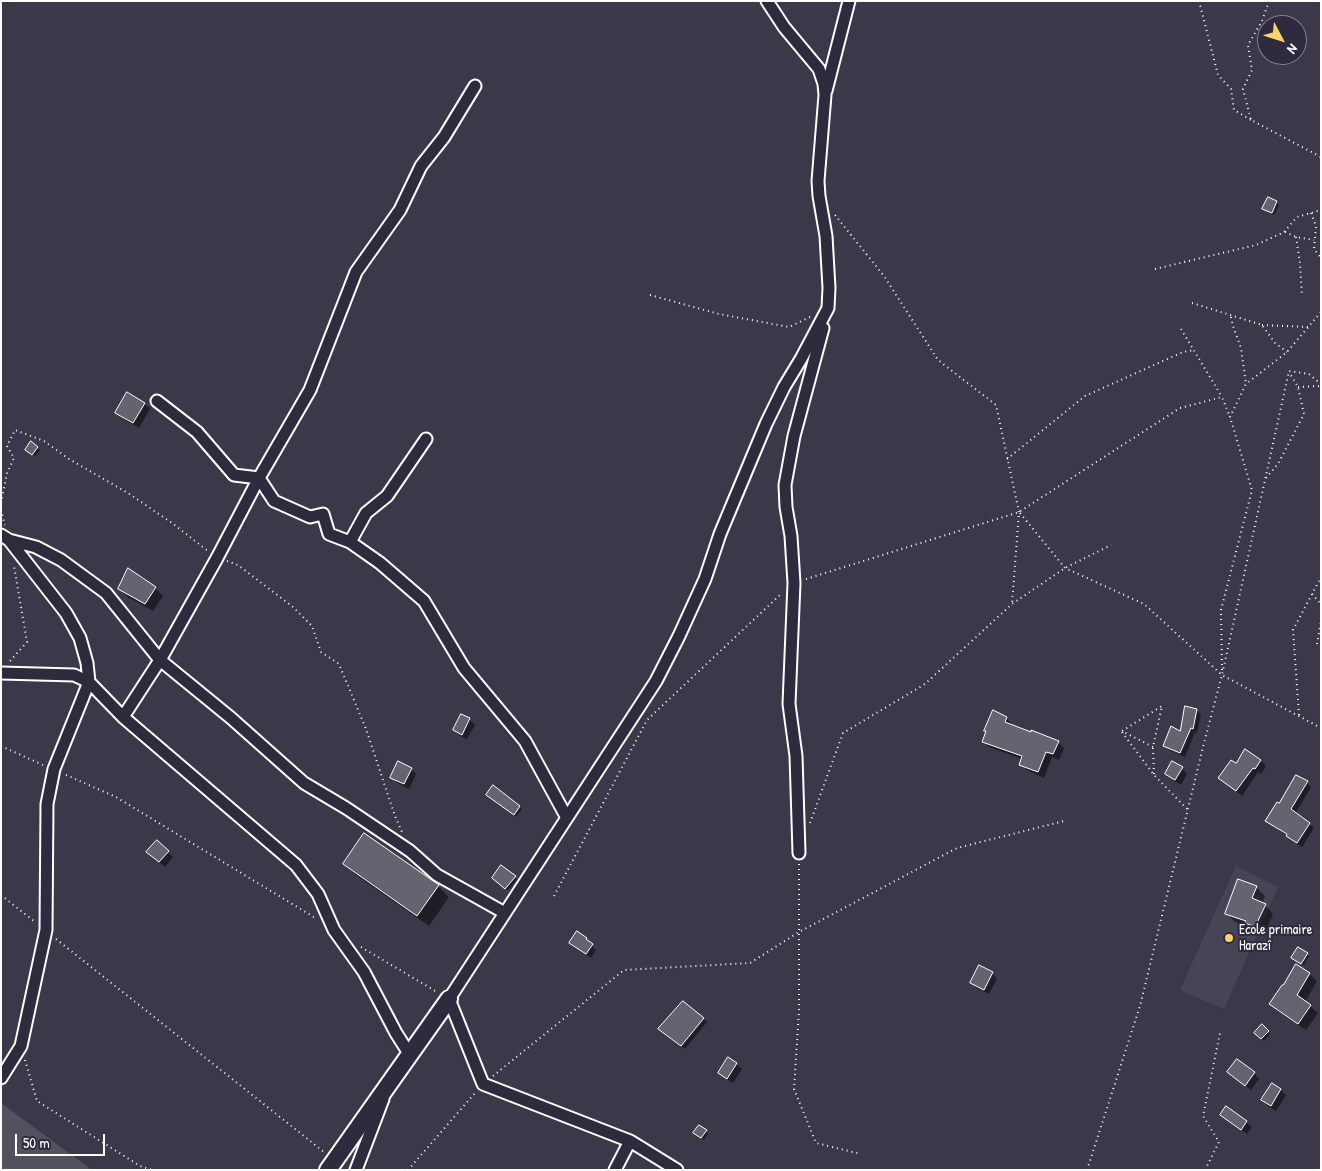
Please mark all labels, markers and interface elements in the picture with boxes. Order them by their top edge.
north arrow [1257,15,1307,65]
text: N [1283,40,1303,58]
place label: Ecole primaire Harazî [1239,922,1312,954]
marker: Ecole primaire Harazî [1223,932,1235,944]
scale bar [18,1124,108,1156]
text: 50 m [23,1132,50,1153]

